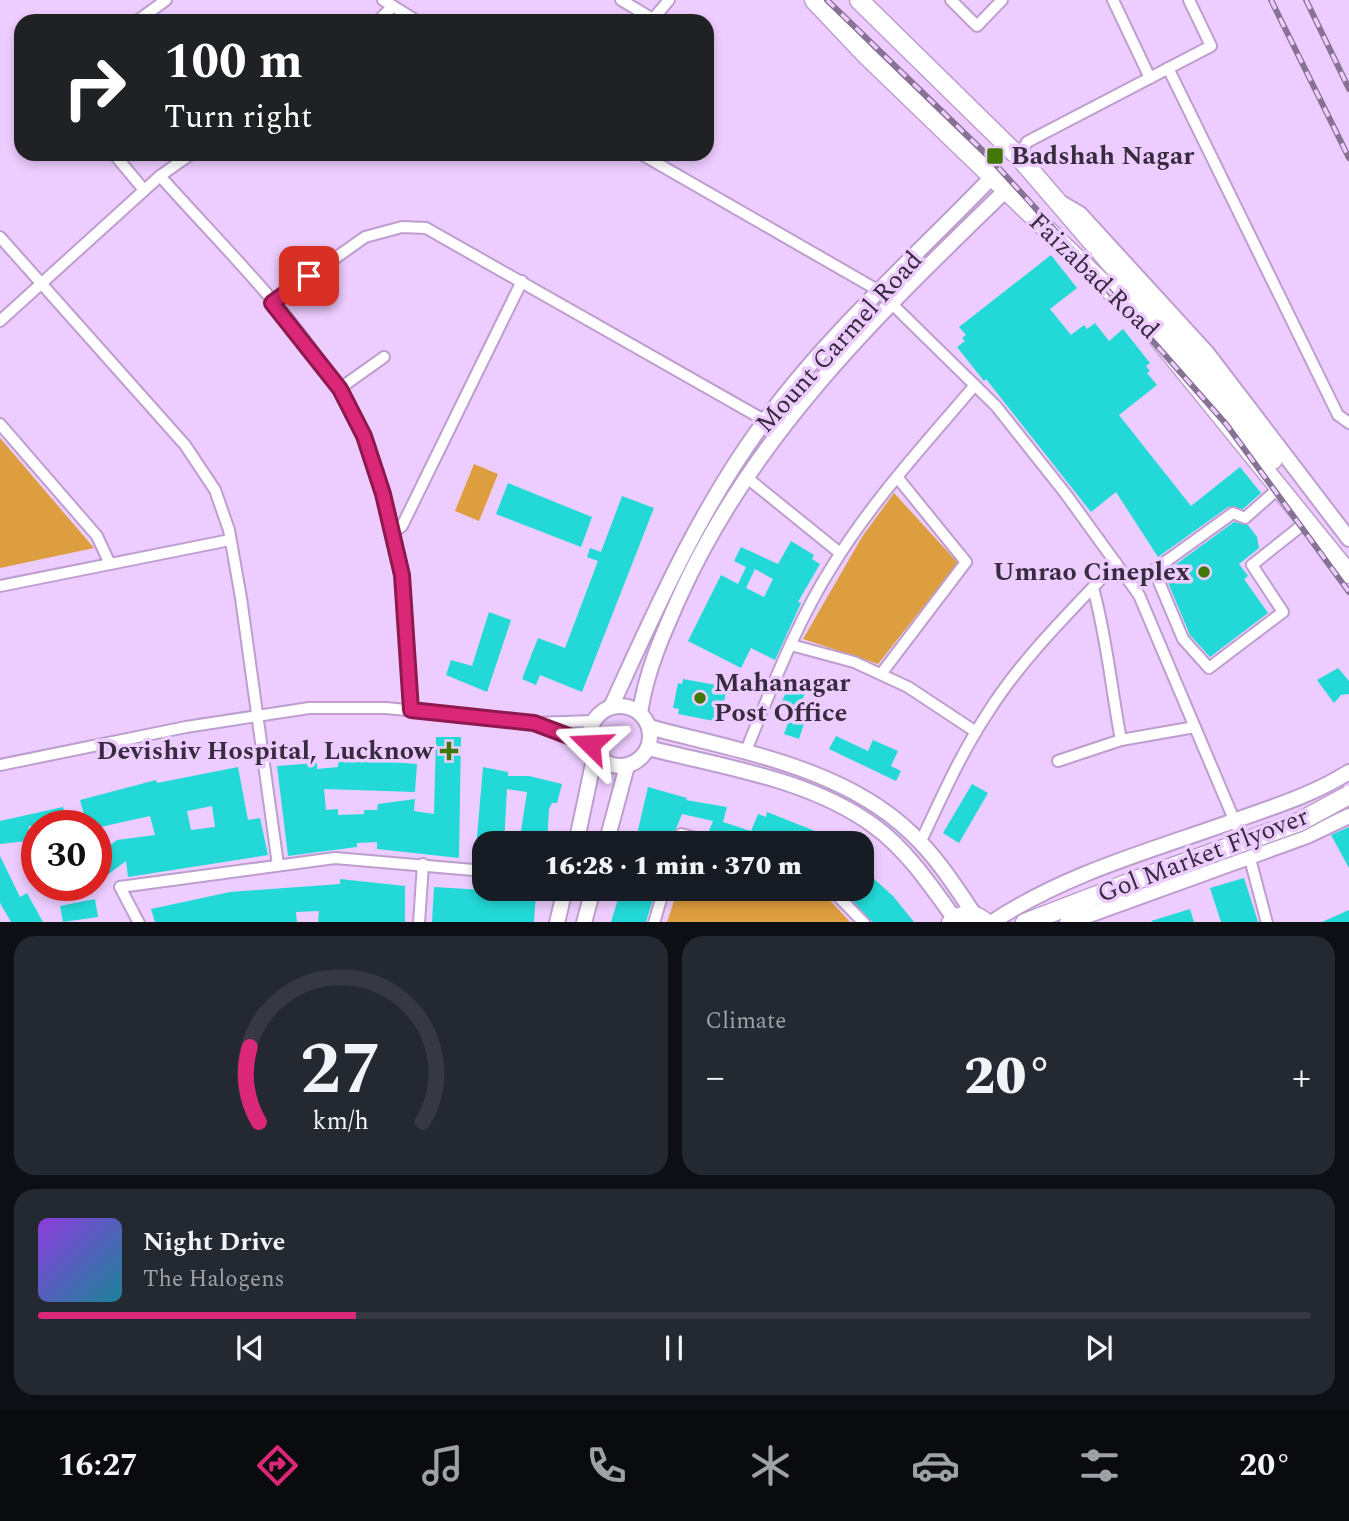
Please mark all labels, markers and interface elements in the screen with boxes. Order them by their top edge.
text: 100 m [164,25,303,100]
icon: right [49,42,140,133]
text: Turn right [164,93,312,142]
place label: Badshah Nagar [1011,136,1195,176]
marker: Badshah Nagar [985,146,1005,166]
street label: Faizabad Road [1020,203,1168,349]
street label: Mount Carmel Road [746,242,932,442]
pin [279,246,339,306]
icon: arrive [290,257,328,295]
place label: Umrao Cineplex [993,552,1190,592]
marker: Umrao Cineplex [1196,564,1212,580]
place label: Mahanagar Post Office [714,663,851,733]
marker: Mahanagar Post Office [692,690,708,706]
position arrow [553,707,627,781]
place label: Devishiv Hospital, Lucknow [97,731,434,771]
marker: Devishiv Hospital, Lucknow [439,741,459,761]
street label: Gol Market Flyover [1092,796,1314,914]
speed limit sign: 30 [21,810,112,901]
text: 16:28 · 1 min · 370 m [544,846,802,886]
text: Climate [706,1004,786,1039]
text: 27 [300,1015,382,1126]
text: 20° [964,1038,1052,1117]
text: − [706,1049,725,1107]
text: + [1292,1049,1311,1107]
text: km/h [313,1102,369,1140]
text: Night Drive [143,1222,285,1262]
text: The Halogens [143,1262,285,1297]
icon: previous [231,1329,269,1367]
icon: pause [655,1329,693,1367]
icon: next [1080,1329,1118,1367]
text: 16:27 [58,1441,138,1490]
icon: directions [253,1441,302,1490]
icon: music [418,1441,467,1490]
icon: phone [582,1441,631,1490]
icon: climate [746,1441,795,1490]
icon: car [911,1441,960,1490]
icon: filters [1075,1441,1124,1490]
text: 20° [1239,1441,1291,1490]

